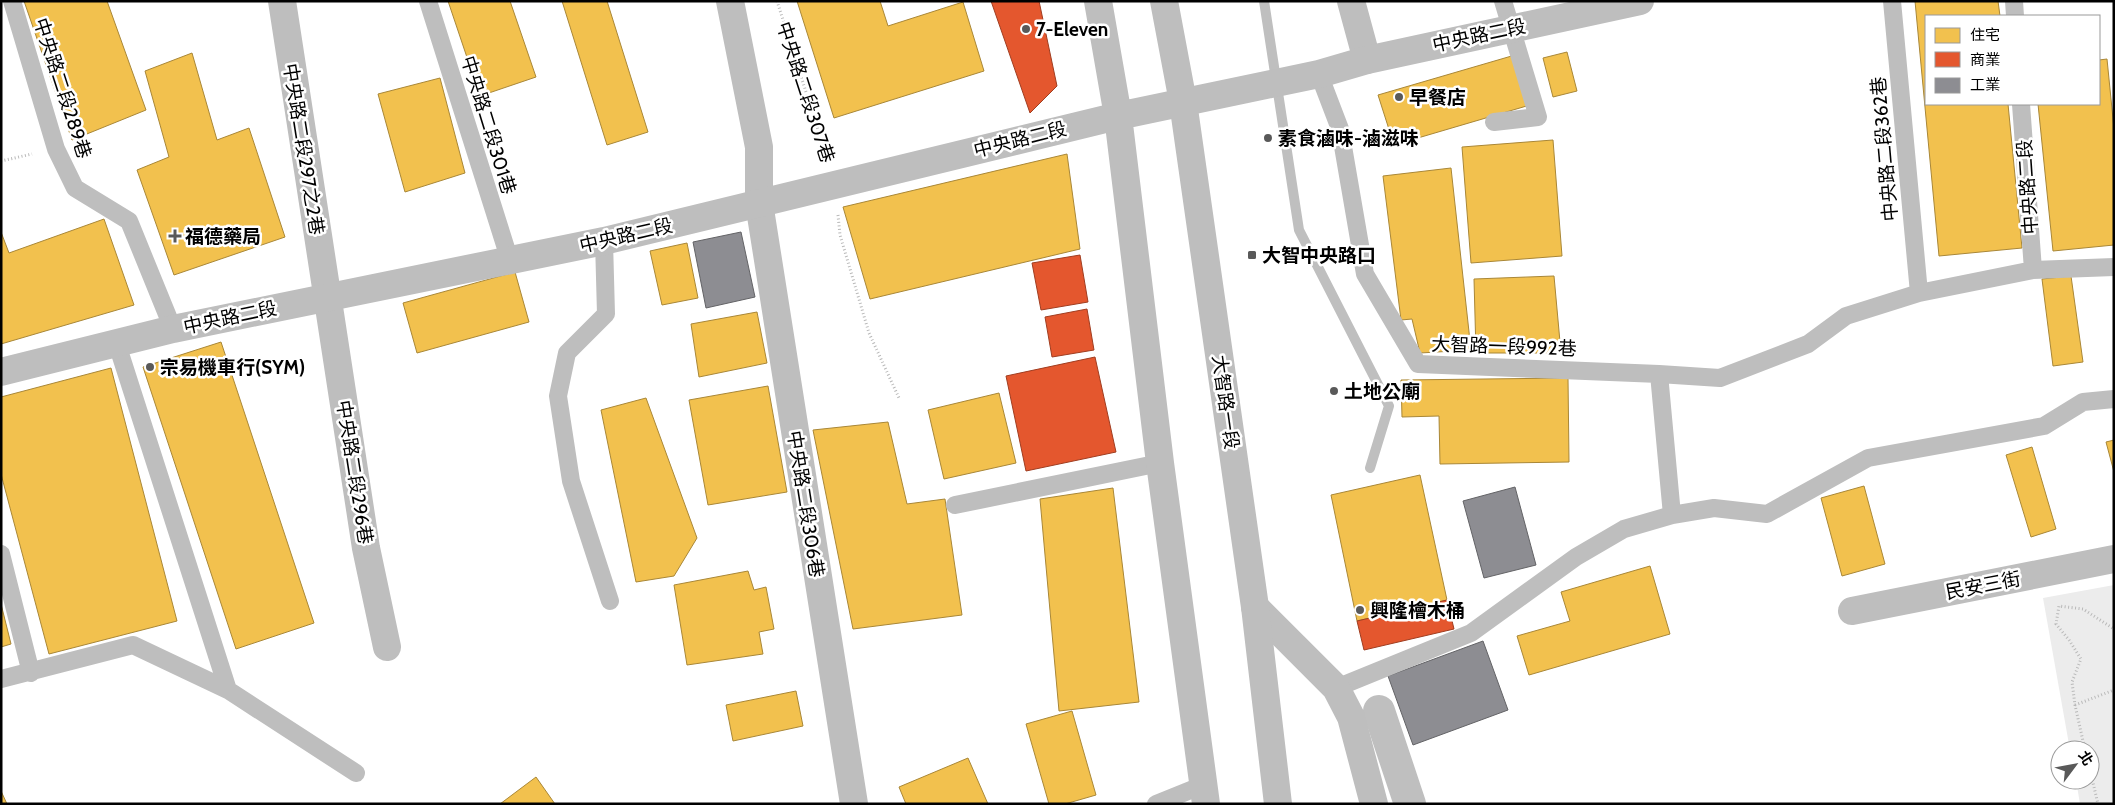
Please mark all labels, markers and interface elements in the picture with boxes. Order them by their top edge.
street label: 中央路二段 [1430,14,1528,57]
street label: 中央路二段289巷 [29,15,96,161]
legend [1925,15,2100,105]
place label: 7-Eleven [1036,18,1108,41]
street label: 中央路二段307巷 [772,19,839,166]
marker: 7-Eleven [1020,23,1032,35]
text: 住宅 [1970,26,2000,44]
text: 商業 [1970,51,2000,69]
street label: 中央路二段301巷 [457,53,521,197]
street label: 中央路二段297之2巷 [279,62,328,236]
street label: 中央路二段362巷 [1867,76,1902,222]
text: 工業 [1970,76,2000,94]
place label: 早餐店 [1409,86,1466,109]
marker: 早餐店 [1393,91,1405,103]
street label: 中央路二段 [971,117,1069,162]
place label: 素食滷味-滷滋味 [1278,127,1419,150]
marker: 素食滷味-滷滋味 [1262,132,1274,144]
street label: 中央路二段 [2013,139,2042,235]
street label: 中央路二段 [577,214,675,257]
place label: 福德藥局 [185,225,261,248]
marker: 福德藥局 [169,230,181,242]
place label: 大智中央路口 [1262,244,1376,267]
marker: 大智中央路口 [1246,249,1258,261]
street label: 中央路二段 [181,296,279,339]
street label: 大智路一段992巷 [1431,332,1577,361]
street label: 大智路一段 [1208,353,1244,451]
place label: 宗易機車行(SYM) [160,356,305,379]
marker: 宗易機車行(SYM) [144,361,156,373]
place label: 土地公廟 [1344,380,1420,403]
marker: 土地公廟 [1328,385,1340,397]
street label: 中央路二段296巷 [332,398,377,546]
street label: 中央路二段306巷 [783,429,828,579]
street label: 民安三街 [1944,567,2023,604]
place label: 興隆檜木桶 [1370,599,1465,622]
marker: 興隆檜木桶 [1354,604,1366,616]
north arrow [2050,740,2100,790]
text: 北 [2075,747,2097,769]

